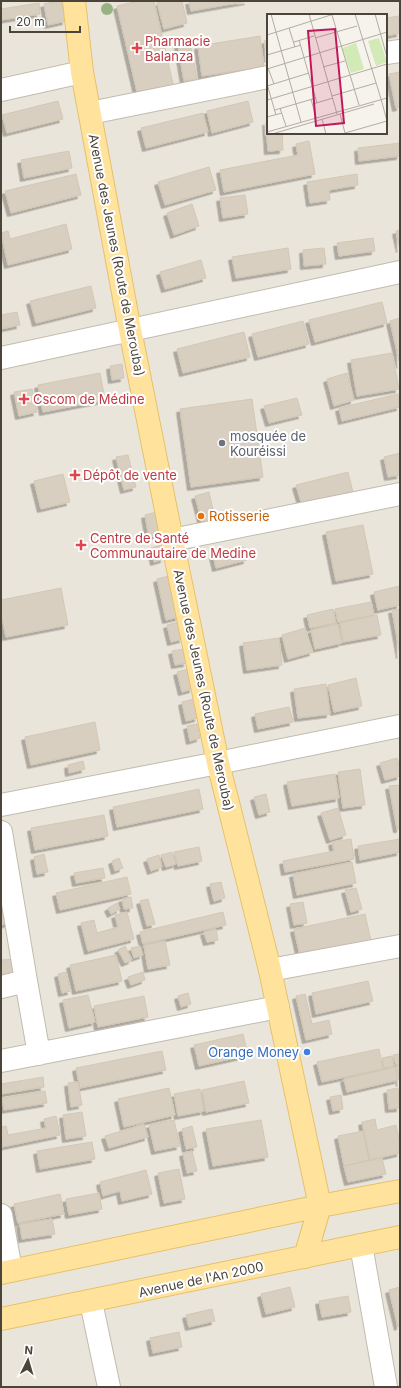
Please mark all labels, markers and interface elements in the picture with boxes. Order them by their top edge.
scale bar [10,8,80,34]
text: 20 m [16,14,45,29]
inset map [267,14,387,134]
place label: Pharmacie Balanza [145,33,210,64]
marker: Pharmacie Balanza [132,43,142,53]
street label: Avenue des Jeunes (Route de Merouba) [86,133,148,377]
place label: Cscom de Médine [33,391,145,407]
marker: Cscom de Médine [18,393,30,405]
place label: mosquée de Kouréissi [230,428,306,459]
marker: mosquée de Kouréissi [217,438,227,448]
place label: Dépôt de vente [83,467,177,483]
marker: Dépôt de vente [70,470,80,480]
place label: Rotisserie [209,508,270,524]
marker: Rotisserie [196,511,206,521]
place label: Centre de Santé Communautaire de Medine [90,530,256,561]
marker: Centre de Santé Communautaire de Medine [75,539,87,551]
street label: Avenue des Jeunes (Route de Merouba) [171,568,237,812]
place label: Orange Money [208,1044,299,1060]
marker: Orange Money [302,1047,312,1057]
street label: Avenue de l'An 2000 [137,1258,265,1300]
north arrow [8,1340,48,1380]
text: N [24,1343,34,1357]

